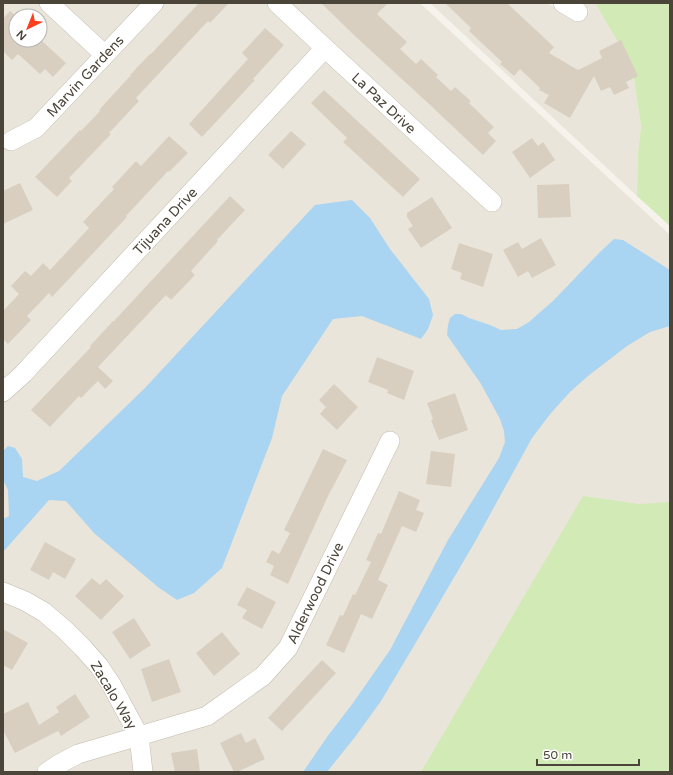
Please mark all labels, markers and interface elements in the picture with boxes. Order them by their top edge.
north arrow [8,8,48,48]
text: N [14,27,29,43]
street label: Marvin Gardens [43,32,128,121]
street label: La Paz Drive [348,69,419,137]
street label: Tijuana Drive [130,184,201,259]
street label: Alderwood Drive [283,540,347,647]
street label: Zacalo Way [87,658,141,733]
scale bar [537,741,639,767]
text: 50 m [543,748,572,762]

